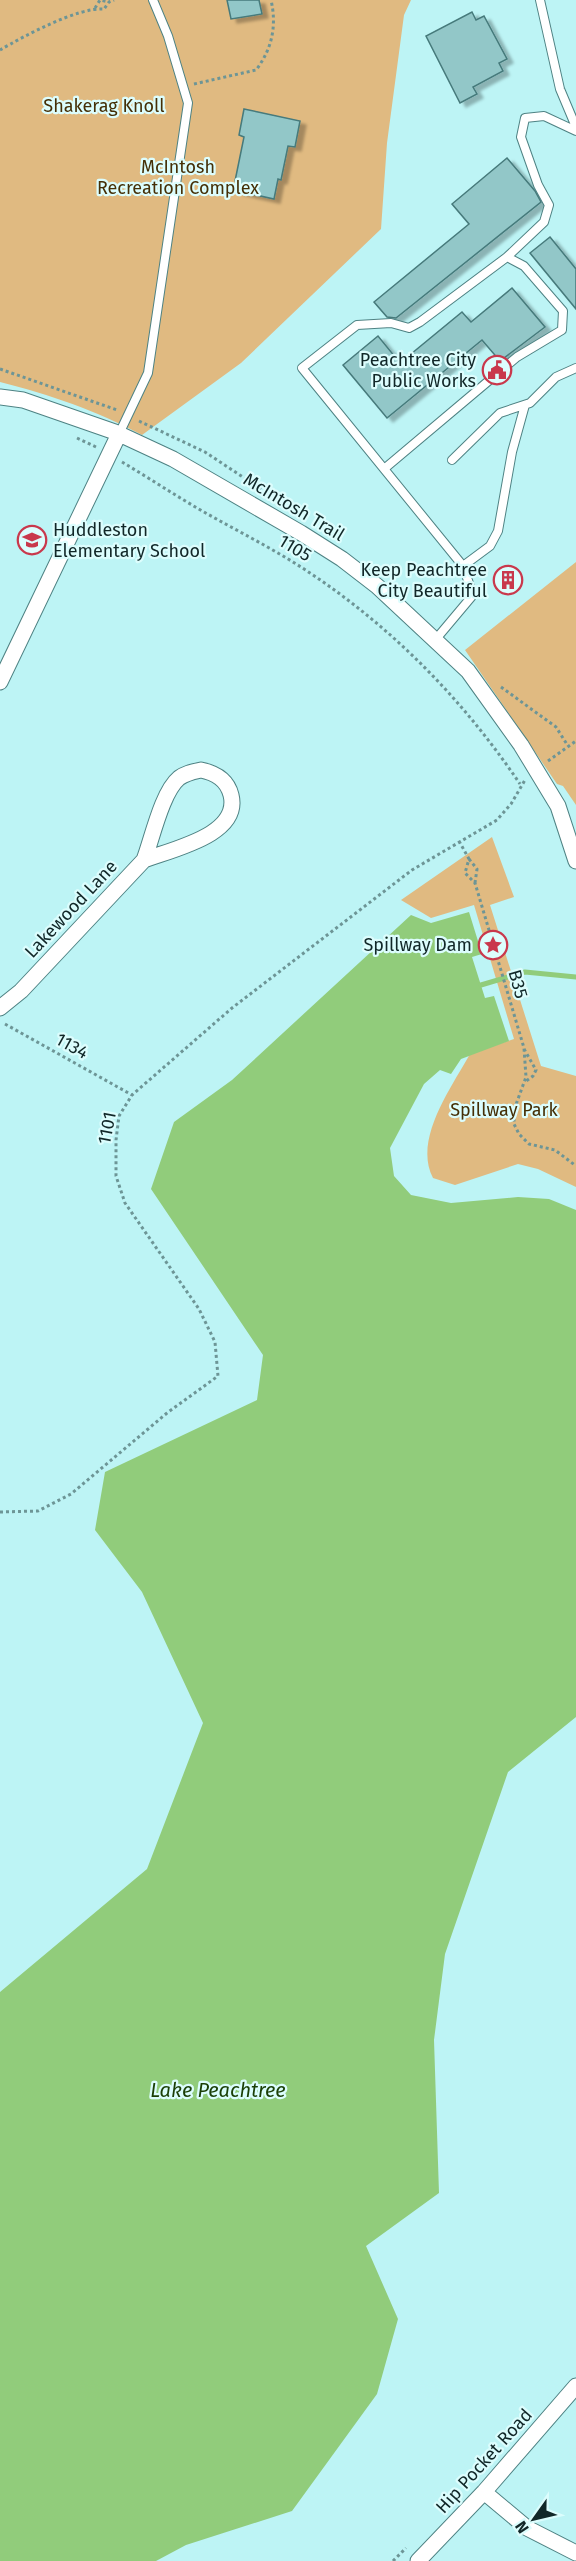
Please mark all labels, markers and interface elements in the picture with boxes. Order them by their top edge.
park label: Shakerag Knoll [43,95,165,117]
park label: McIntosh Recreation Complex [97,156,259,199]
place label: Peachtree City Public Works [360,349,476,392]
public building icon: Peachtree City Public Works [481,354,513,386]
street label: McIntosh Trail [239,468,349,546]
place label: Huddleston Elementary School [53,519,205,562]
school or university icon: Huddleston Elementary School [16,524,48,556]
street label: 1105 [275,530,315,566]
place label: Keep Peachtree City Beautiful [361,559,487,602]
building icon: Keep Peachtree City Beautiful [492,564,524,596]
street label: Lakewood Lane [20,855,122,963]
place icon: Spillway Dam [477,929,509,961]
place label: Spillway Dam [363,934,472,956]
street label: B35 [503,967,533,1001]
street label: 1134 [52,1028,92,1064]
park label: Spillway Park [450,1099,558,1121]
street label: 1101 [93,1110,121,1146]
water label: Lake Peachtree [150,2078,286,2102]
street label: Hip Pocket Road [431,2404,537,2518]
north arrow [504,2489,564,2549]
text: N [511,2517,533,2537]

